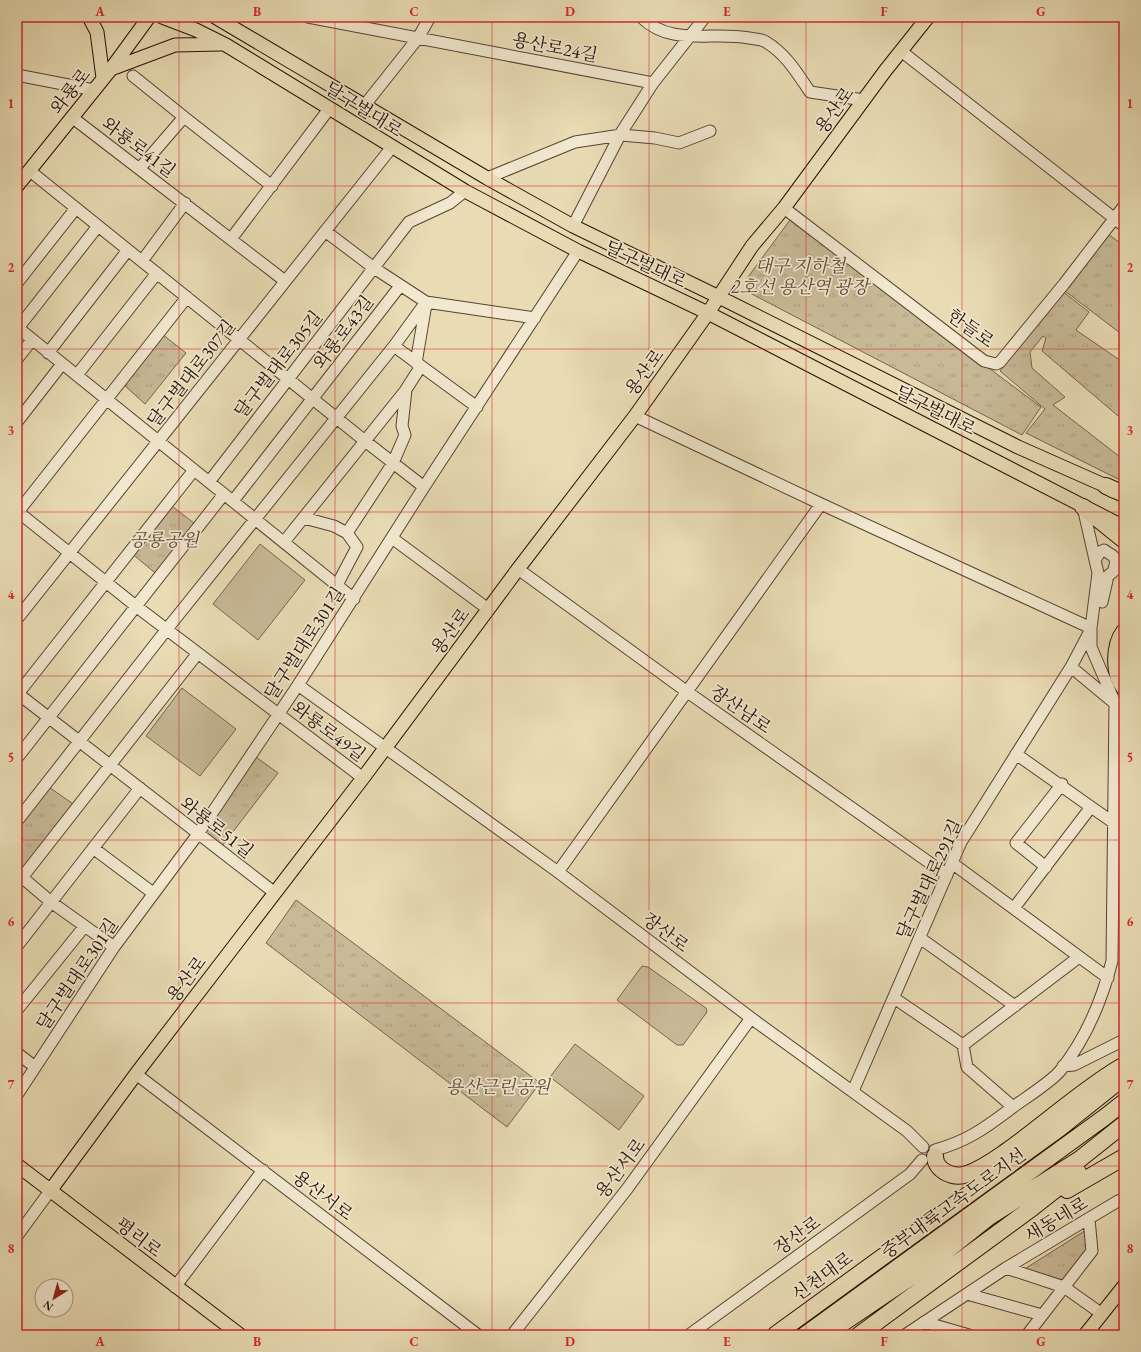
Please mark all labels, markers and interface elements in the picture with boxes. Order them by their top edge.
text: A [94,3,105,20]
text: B [253,3,261,20]
text: C [409,3,419,20]
text: D [565,3,575,20]
text: E [723,3,731,20]
text: F [880,3,888,20]
text: G [1036,3,1046,20]
street label: 용산로24길 [510,27,600,67]
street label: 와룡로 [45,63,95,119]
street label: 달구벌대로 [321,76,407,142]
street label: 용산로 [809,82,859,138]
text: 1 [8,95,15,112]
text: 1 [1127,95,1134,112]
street label: 와룡로41길 [97,112,181,182]
street label: 달구벌대로 [602,235,690,293]
park label: 대구 지하철 2호선 용산역 광장 [731,254,871,298]
text: 2 [8,259,15,276]
text: 2 [1127,259,1134,276]
street label: 와룡로43길 [308,290,378,374]
street label: 한들로 [943,303,999,353]
street label: 달구벌대로305길 [229,306,327,422]
street label: 달구벌대로307길 [142,315,240,431]
street label: 용산로 [619,344,669,400]
street label: 달구벌대로 [892,380,980,440]
text: 3 [8,422,15,439]
text: 3 [1127,422,1134,439]
park label: 공룡공원 [129,528,200,551]
street label: 달구벌대로301길 [259,582,349,704]
text: 4 [8,586,15,603]
text: 4 [1127,586,1134,603]
street label: 용산로 [425,603,475,659]
street label: 장산남로 [706,680,776,738]
street label: 와룡로49길 [287,696,371,766]
text: 5 [8,749,14,766]
text: 5 [1127,749,1133,766]
street label: 와룡로51길 [176,791,258,863]
street label: 달구벌대로291길 [891,815,967,943]
street label: 장산로 [638,907,694,957]
text: 6 [8,913,15,930]
text: 6 [1127,913,1134,930]
street label: 달구벌대로301길 [31,914,123,1034]
street label: 용산로 [161,951,211,1007]
park label: 용산근린공원 [446,1075,552,1098]
text: 7 [8,1076,15,1093]
text: 7 [1127,1076,1134,1093]
street label: 용산서로 [590,1133,650,1203]
street label: 중부내륙고속도로지선 [876,1143,1030,1263]
street label: 용산서로 [288,1165,358,1225]
street label: 새동네로 [1020,1191,1092,1247]
street label: 장산로 [769,1210,825,1260]
street label: 평리로 [111,1212,167,1262]
text: 8 [8,1240,15,1257]
text: 8 [1127,1240,1134,1257]
street label: 신천대로 [787,1246,857,1306]
north arrow [34,1278,74,1318]
text: N [40,1298,56,1314]
text: A [94,1333,105,1350]
text: B [253,1333,261,1350]
text: C [409,1333,419,1350]
text: D [565,1333,575,1350]
text: E [723,1333,731,1350]
text: F [880,1333,888,1350]
text: G [1036,1333,1046,1350]

